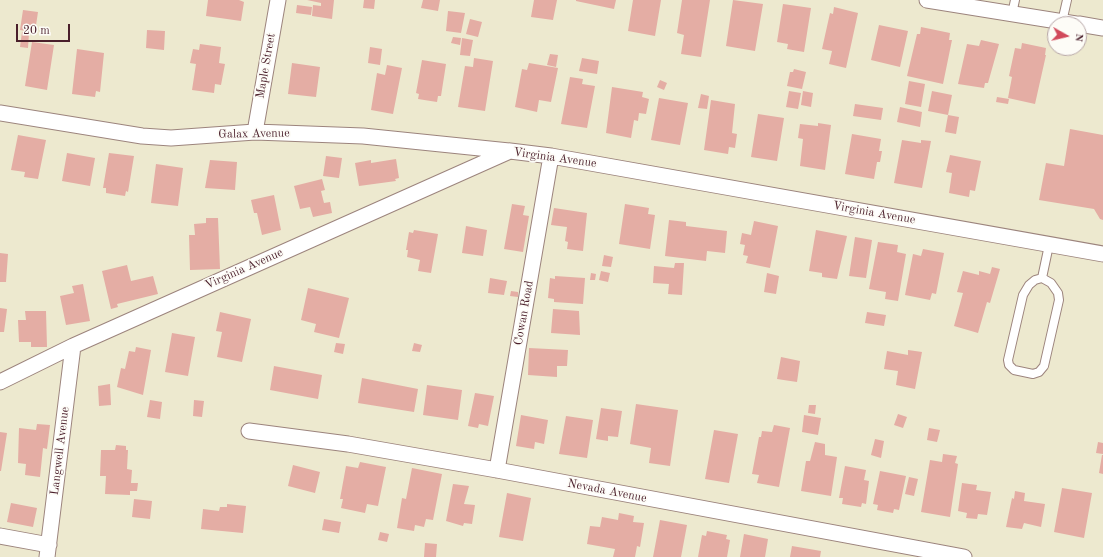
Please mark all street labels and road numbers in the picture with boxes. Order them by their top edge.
street label: Maple Street [253,32,279,100]
street label: Galax Avenue [218,126,290,142]
street label: Virginia Avenue [513,145,597,171]
street label: Virginia Avenue [832,199,916,227]
street label: Virginia Avenue [203,245,285,293]
street label: Cowan Road [511,280,537,346]
street label: Langwell Avenue [47,406,73,496]
street label: Nevada Avenue [566,476,648,506]

